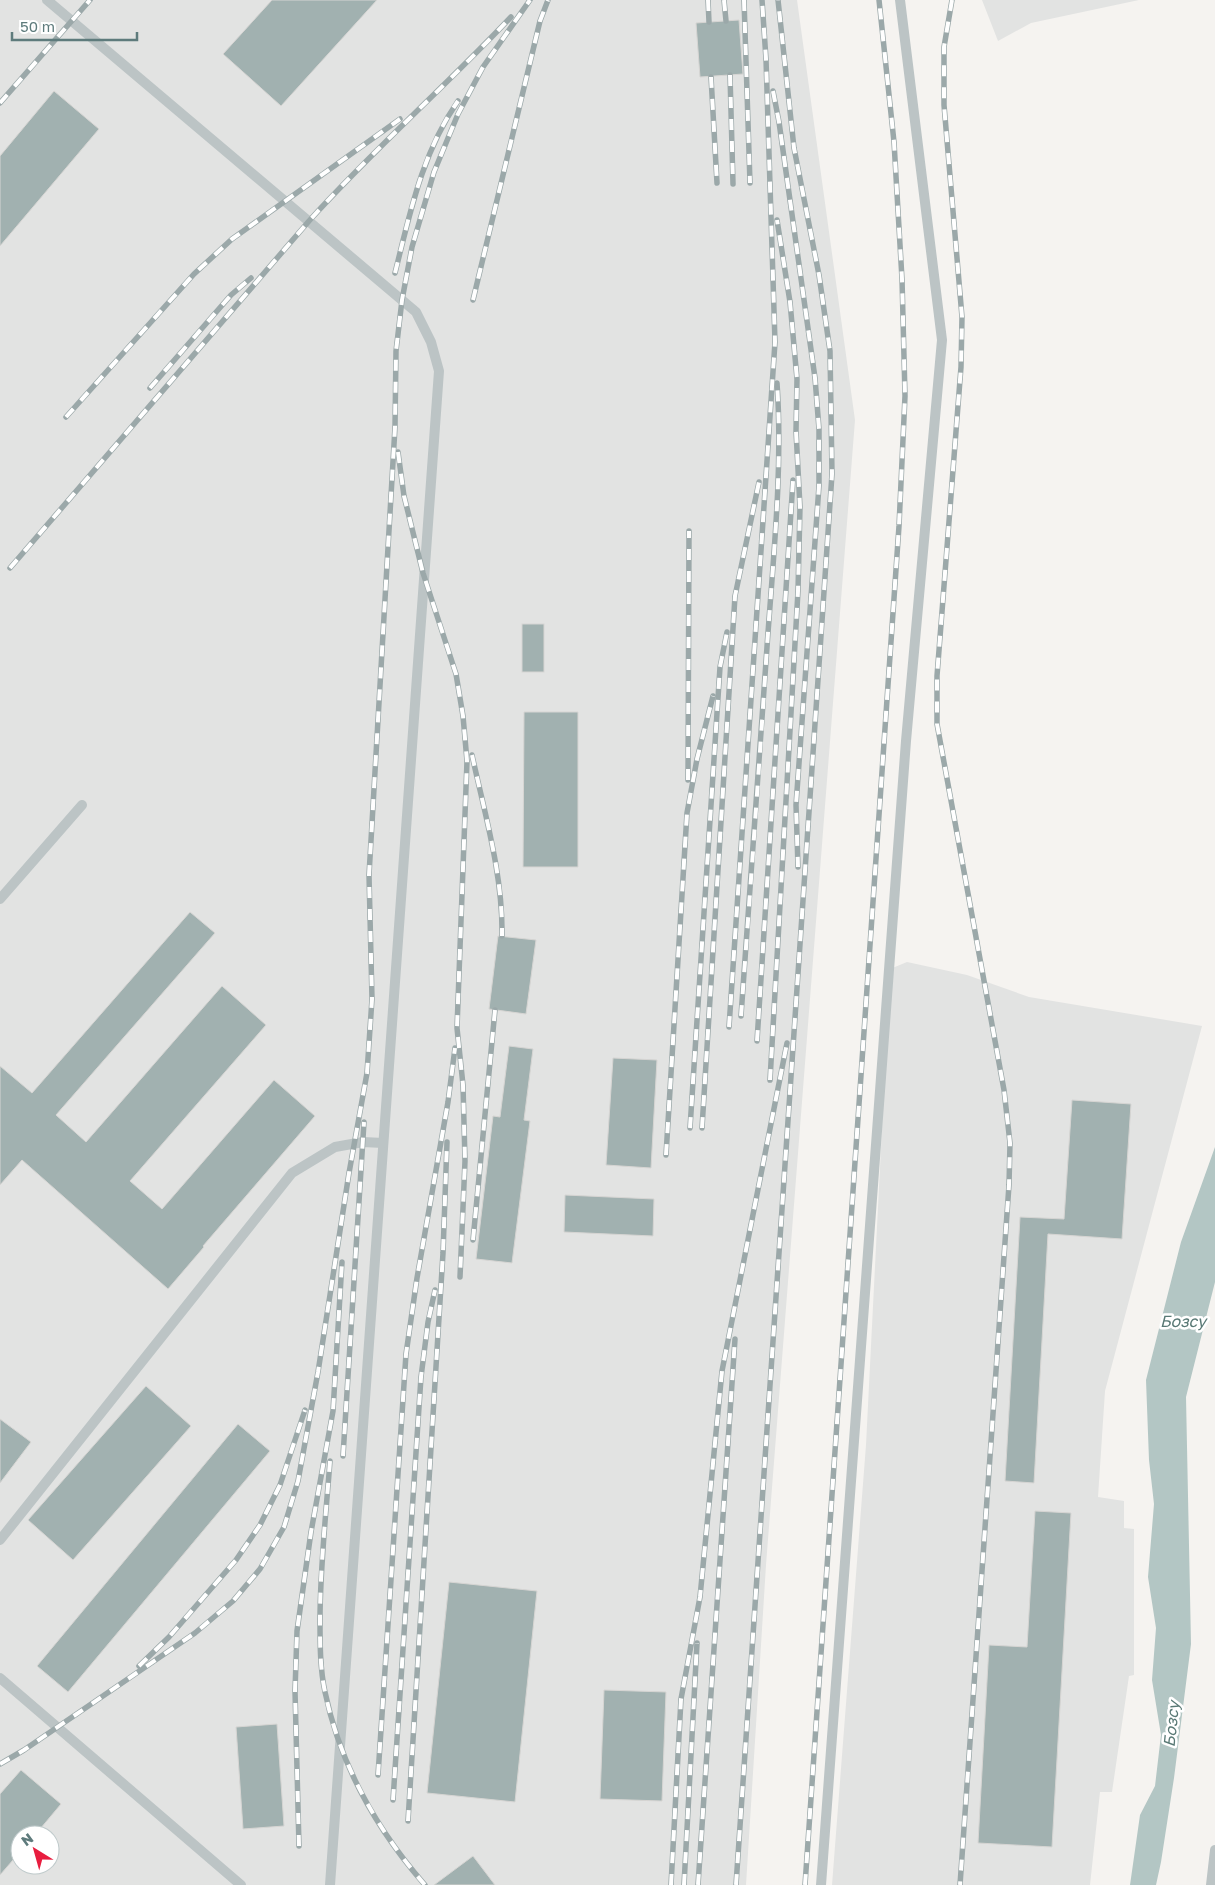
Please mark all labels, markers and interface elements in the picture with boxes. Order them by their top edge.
scale bar [12,10,138,42]
text: 50 m [20,17,55,35]
water label: Бозсу [1160,1311,1208,1331]
water label: Бозсу [1159,1698,1184,1748]
north arrow [10,1825,60,1875]
text: N [18,1829,36,1849]

